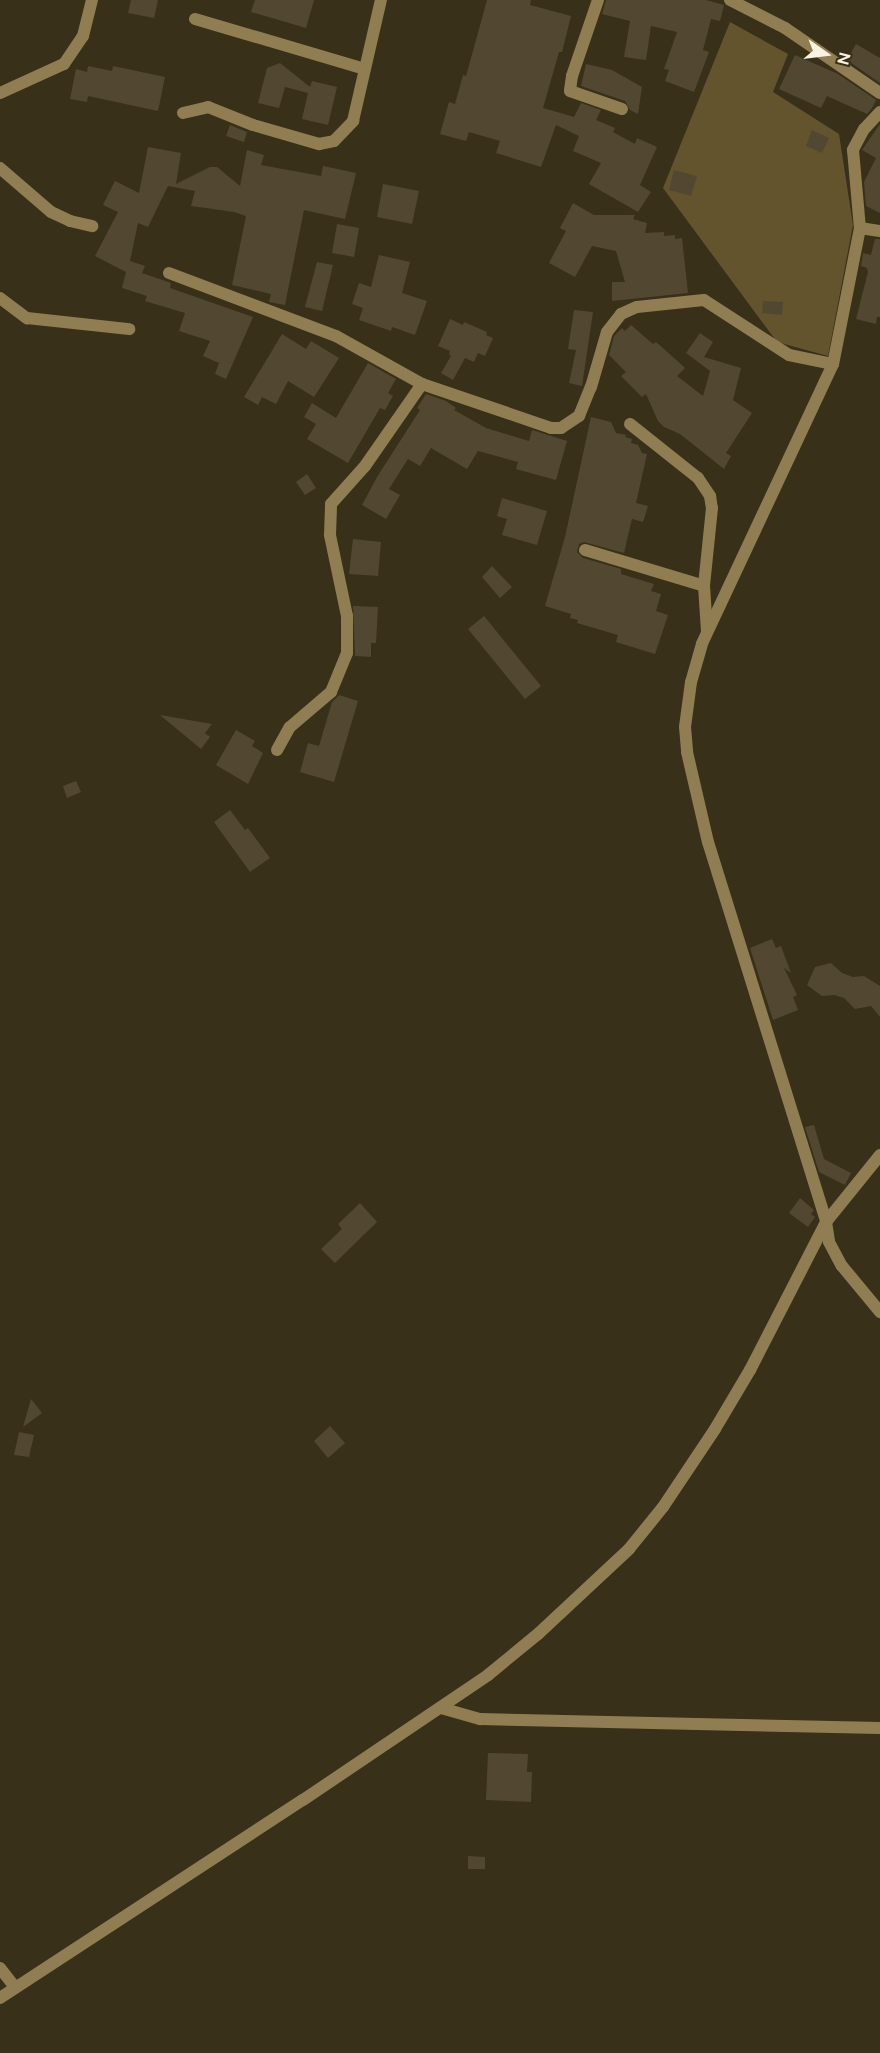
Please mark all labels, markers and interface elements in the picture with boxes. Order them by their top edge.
north arrow [796,24,856,84]
text: N [833,50,855,67]

